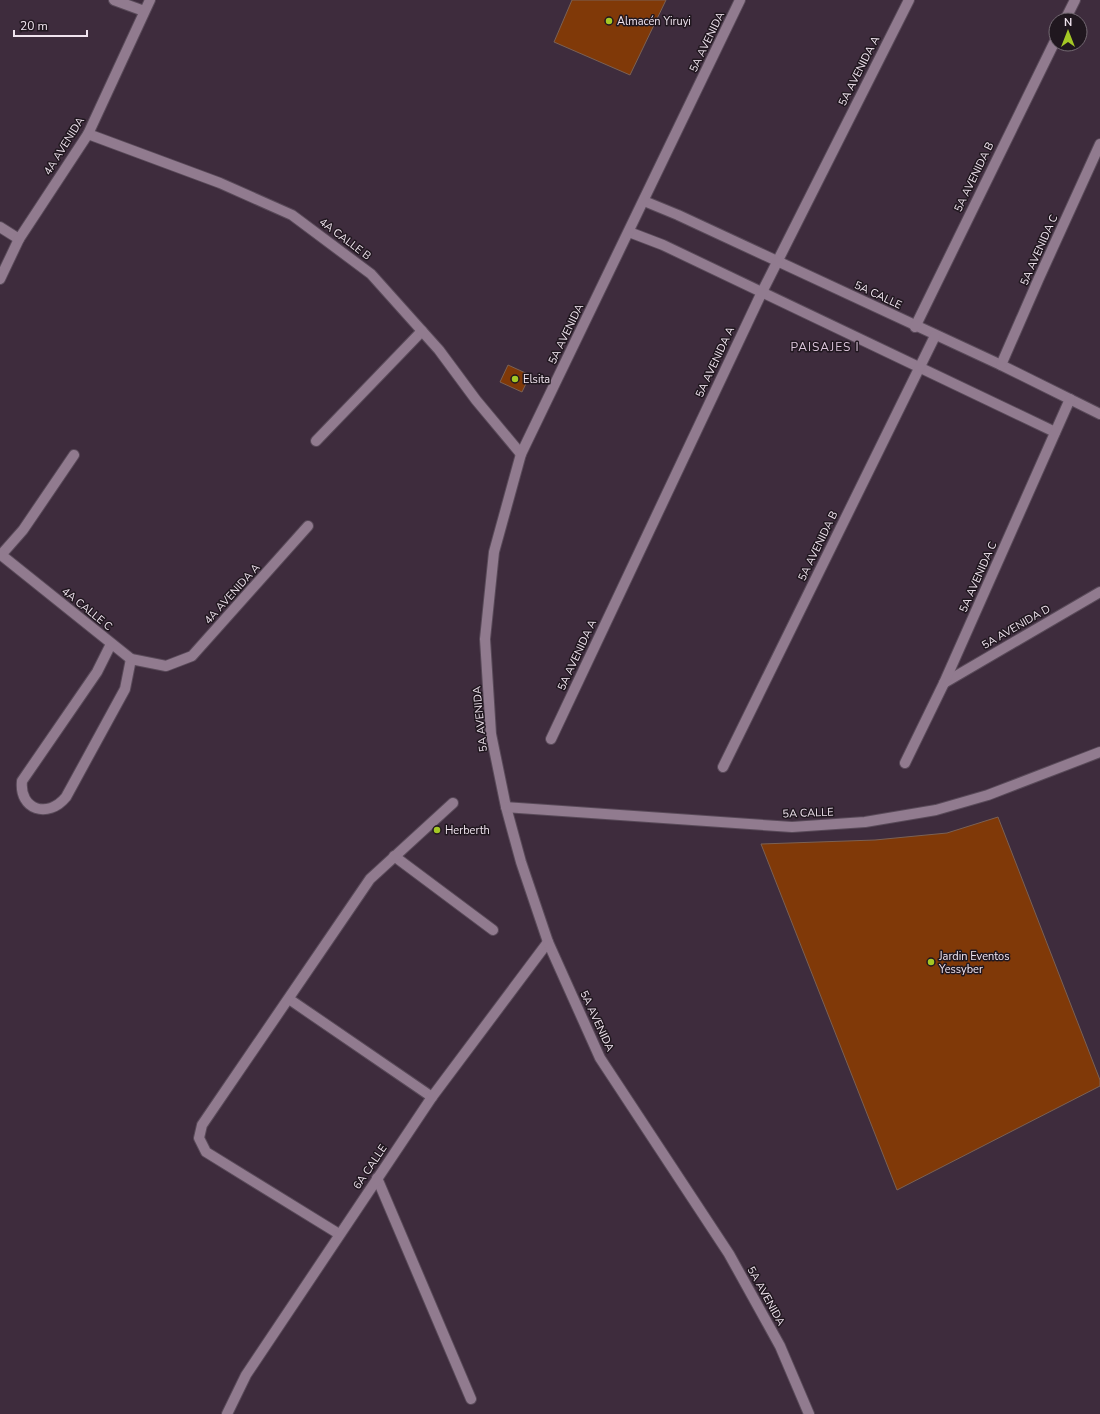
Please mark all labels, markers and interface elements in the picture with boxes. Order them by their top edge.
street label: 5A AVENIDA [686,9,728,75]
scale bar [14,12,87,38]
north arrow [1048,12,1088,52]
place label: Almacén Yiruyi [617,14,691,29]
text: N [1064,15,1072,30]
marker: Almacén Yiruyi [604,16,614,26]
text: 20 m [20,18,48,34]
street label: 5A AVENIDA A [835,33,883,109]
street label: 4A AVENIDA [40,114,88,178]
street label: 5A AVENIDA B [951,140,997,214]
street label: 5A AVENIDA C [1017,212,1061,288]
street label: 4A CALLE B [316,215,374,263]
street label: 5A CALLE [852,277,904,313]
street label: 5A AVENIDA [545,301,587,367]
street label: 5A AVENIDA A [692,324,738,400]
district label: PAISAJES I [790,339,860,355]
place label: Elsita [523,372,550,387]
marker: Elsita [510,374,520,384]
street label: 5A AVENIDA B [795,509,841,583]
street label: 5A AVENIDA C [956,539,1000,615]
street label: 4A AVENIDA A [201,560,263,628]
street label: 4A CALLE C [58,584,116,634]
street label: 5A AVENIDA D [979,601,1053,653]
street label: 5A AVENIDA A [554,617,600,693]
street label: 5A AVENIDA [469,685,491,753]
street label: 5A CALLE [782,805,834,821]
place label: Herberth [445,823,490,838]
marker: Herberth [432,825,442,835]
place label: Jardin Eventos Yessyber [938,949,1010,977]
marker: Jardin Eventos Yessyber [926,957,936,967]
street label: 5A AVENIDA [576,988,618,1054]
street label: 6A CALLE [350,1142,390,1192]
street label: 5A AVENIDA [743,1264,789,1328]

